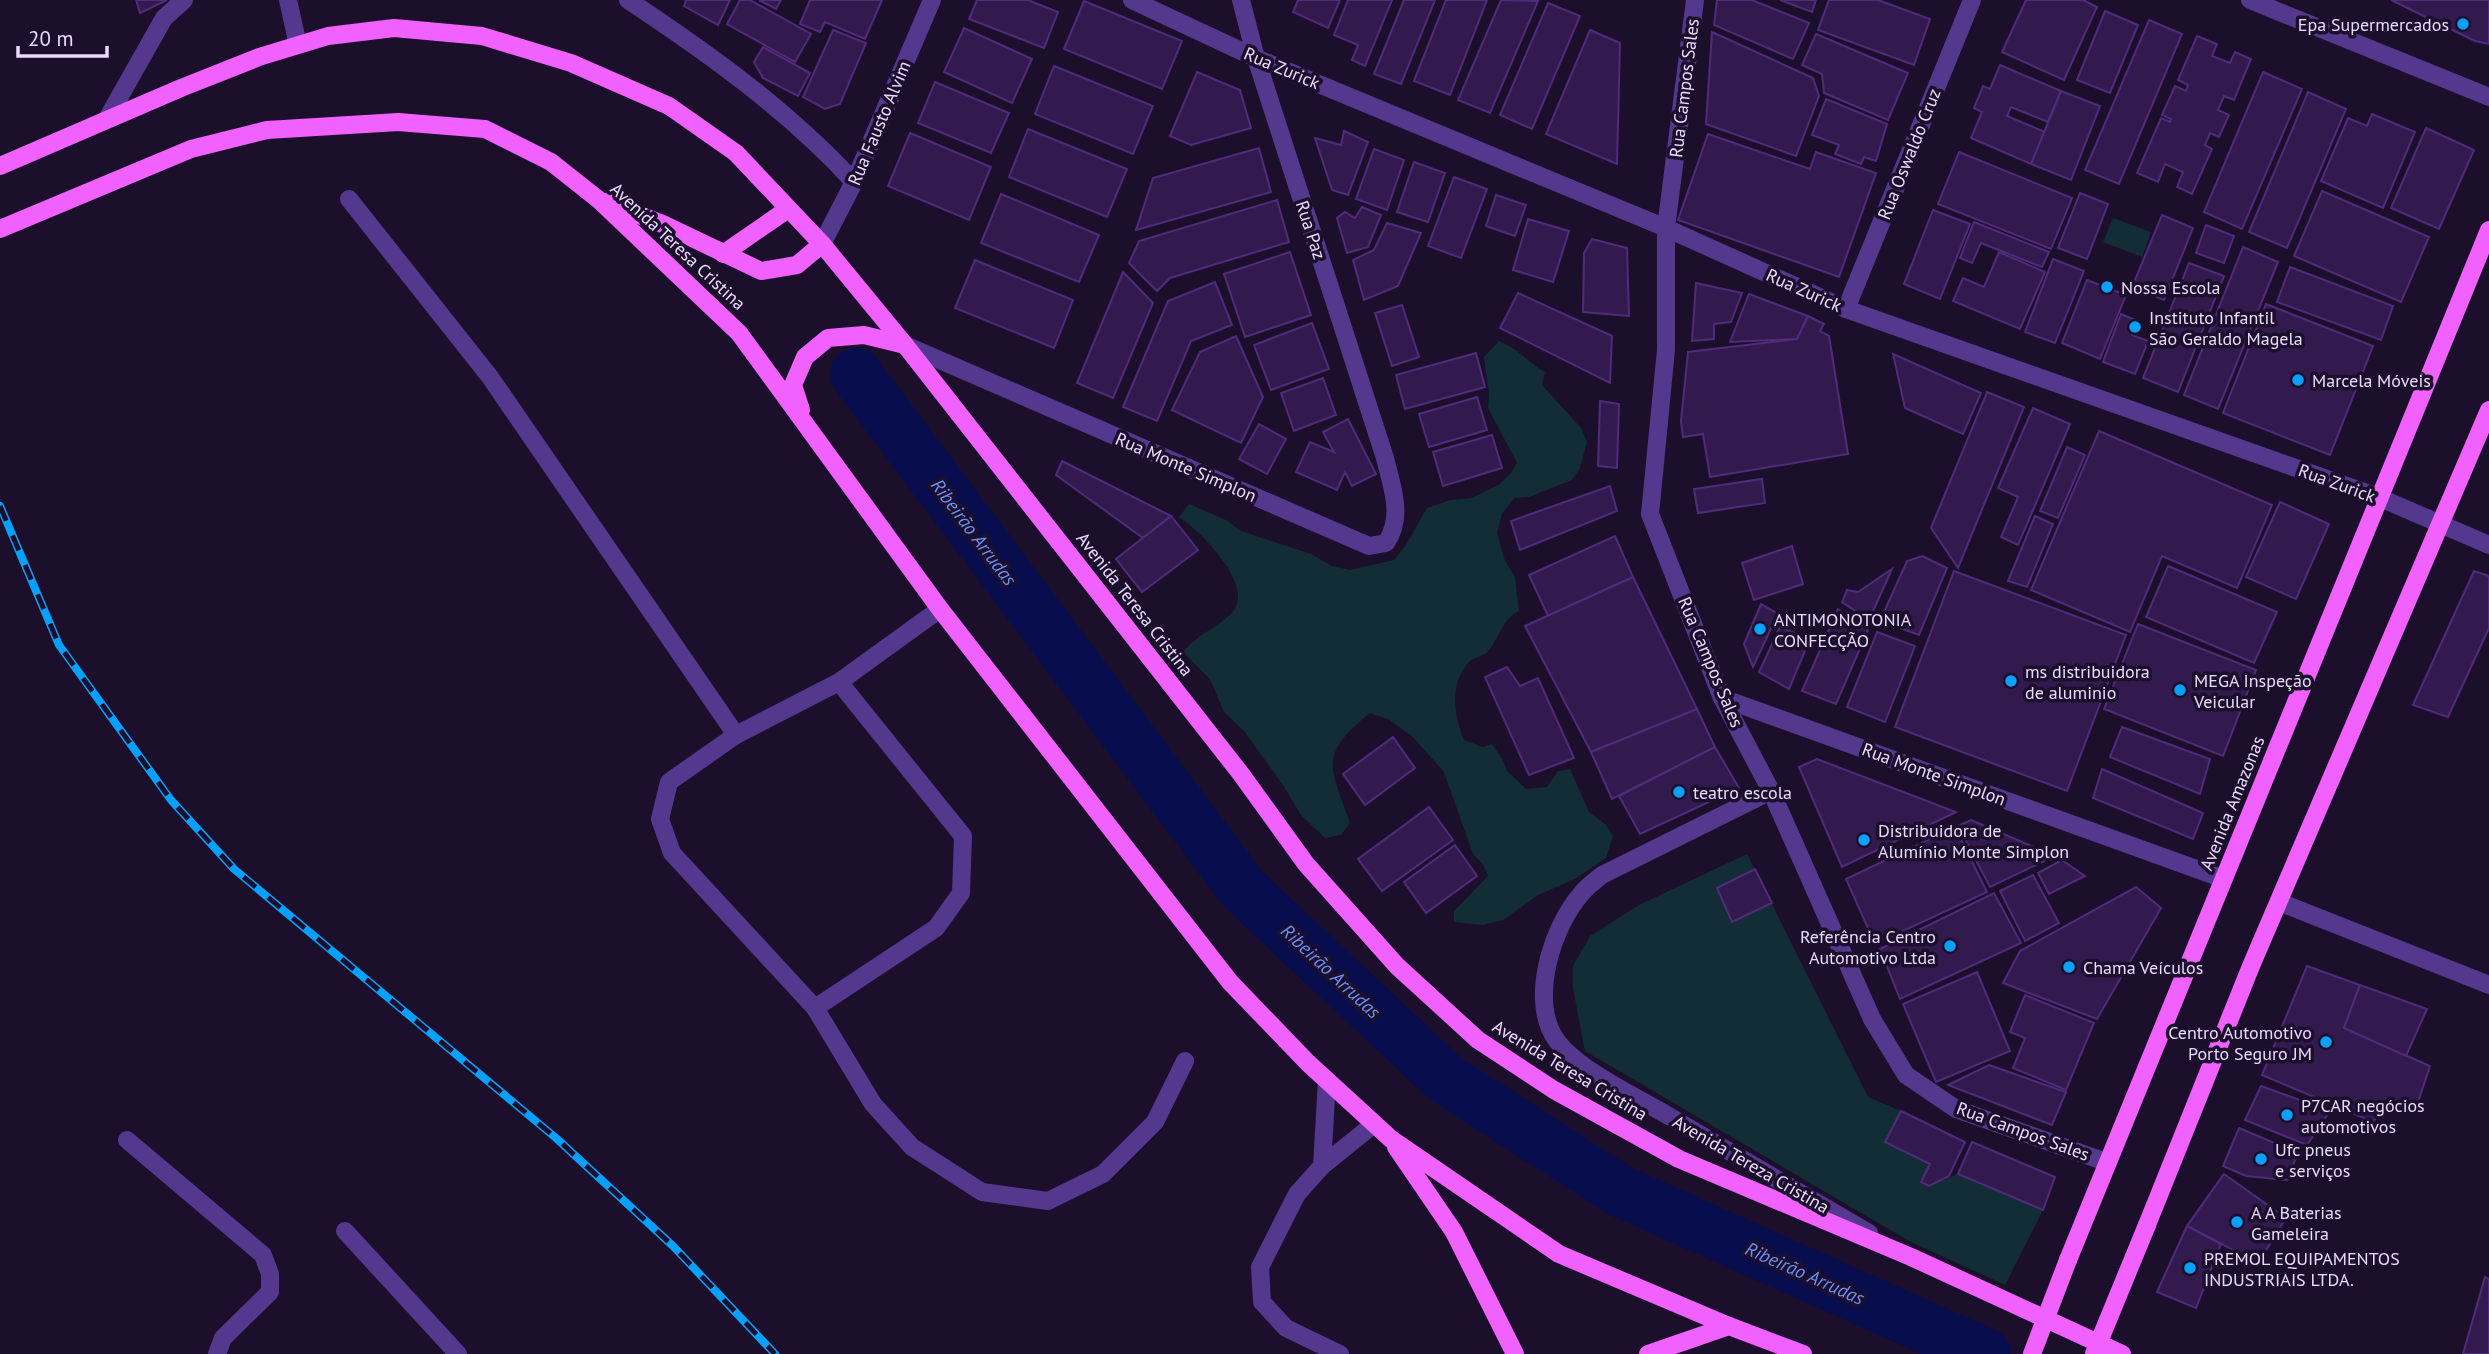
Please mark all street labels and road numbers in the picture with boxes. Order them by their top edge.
street label: Rua Campos Sales [1664,17,1704,159]
street label: Rua Zurick [1241,42,1324,94]
street label: Rua Fausto Alvim [842,57,916,189]
street label: Rua Oswaldo Cruz [1872,85,1946,223]
street label: Avenida Teresa Cristina [606,177,750,315]
street label: Rua Paz [1291,198,1331,262]
street label: Rua Zurick [1763,263,1846,317]
street label: Rua Monte Simplon [1112,427,1260,507]
street label: Rua Zurick [2295,458,2379,508]
street label: Avenida Teresa Cristina [1072,527,1198,681]
street label: Rua Campos Sales [1673,593,1749,731]
street label: Avenida Amazonas [2195,732,2269,874]
street label: Rua Monte Simplon [1859,737,2009,811]
street label: Avenida Teresa Cristina [1488,1015,1652,1125]
street label: Rua Campos Sales [1953,1096,2093,1166]
street label: Avenida Tereza Cristina [1669,1110,1833,1218]

